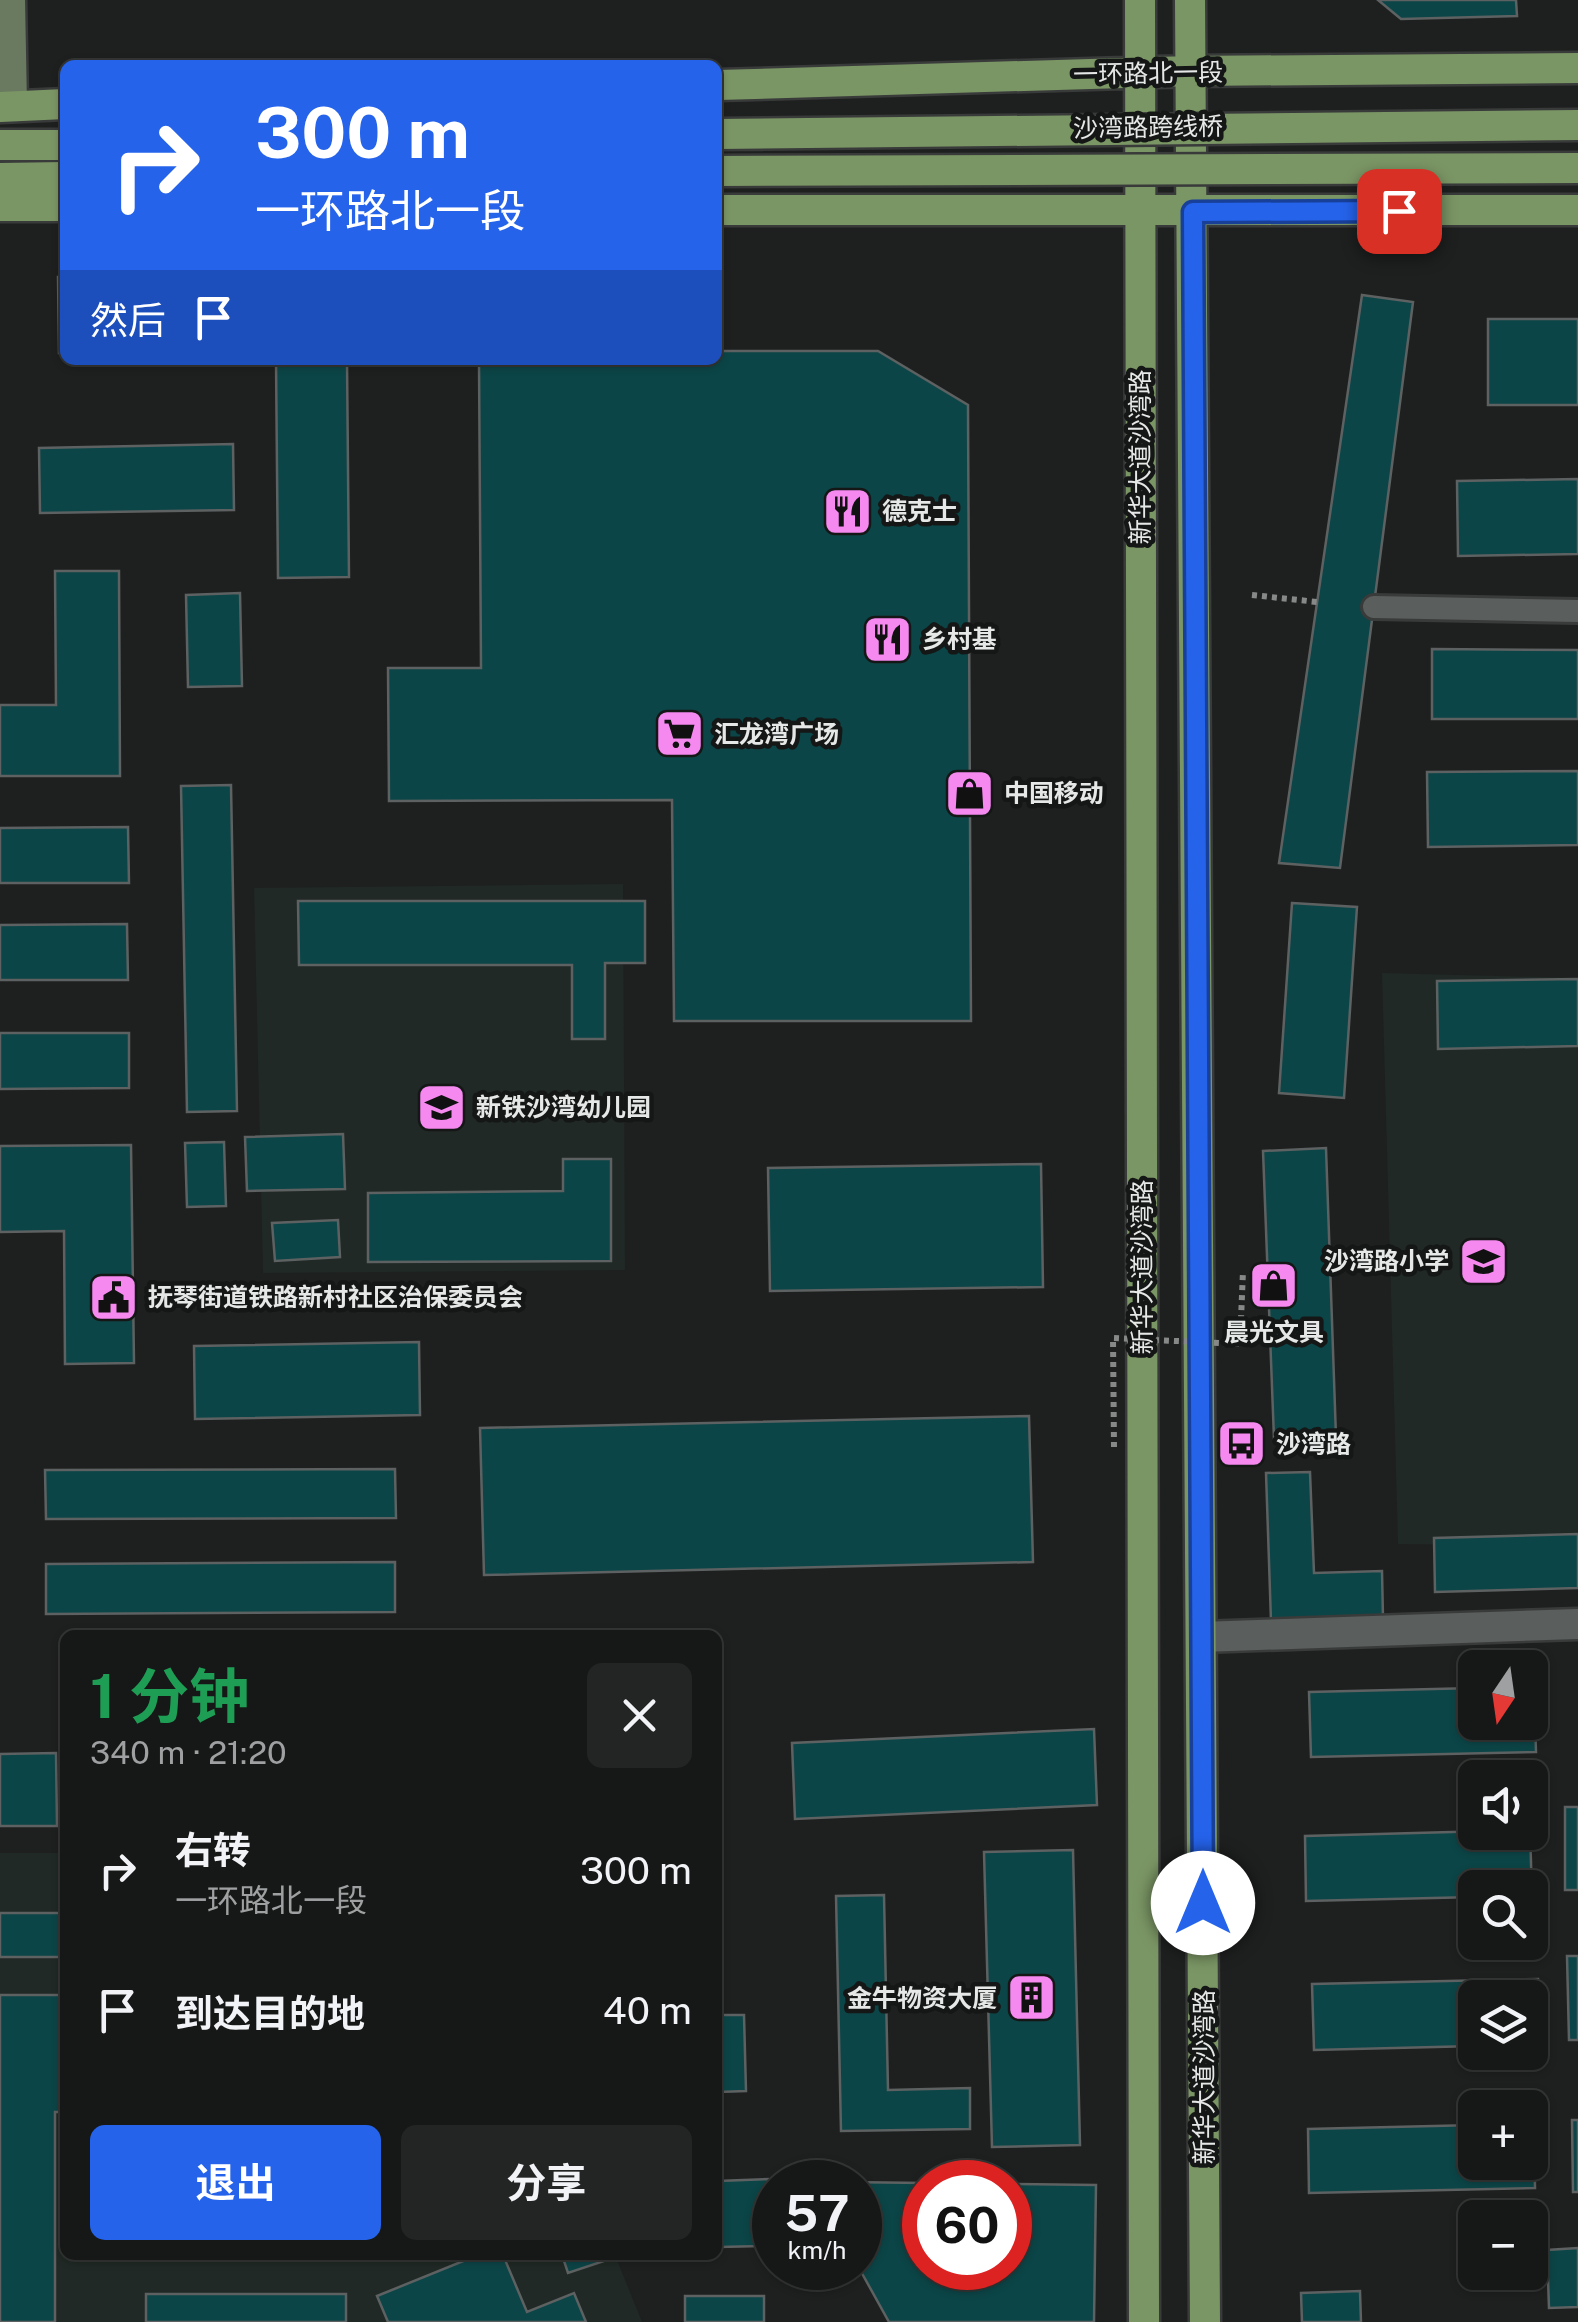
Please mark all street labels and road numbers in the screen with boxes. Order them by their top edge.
street label: 一环路北一段 [1073,57,1223,89]
street label: 沙湾路跨线桥 [1073,111,1223,143]
street label: 新华大道沙湾路 [1125,369,1155,545]
street label: 新华大道沙湾路 [1127,1179,1157,1355]
street label: 新华大道沙湾路 [1189,1989,1219,2165]

